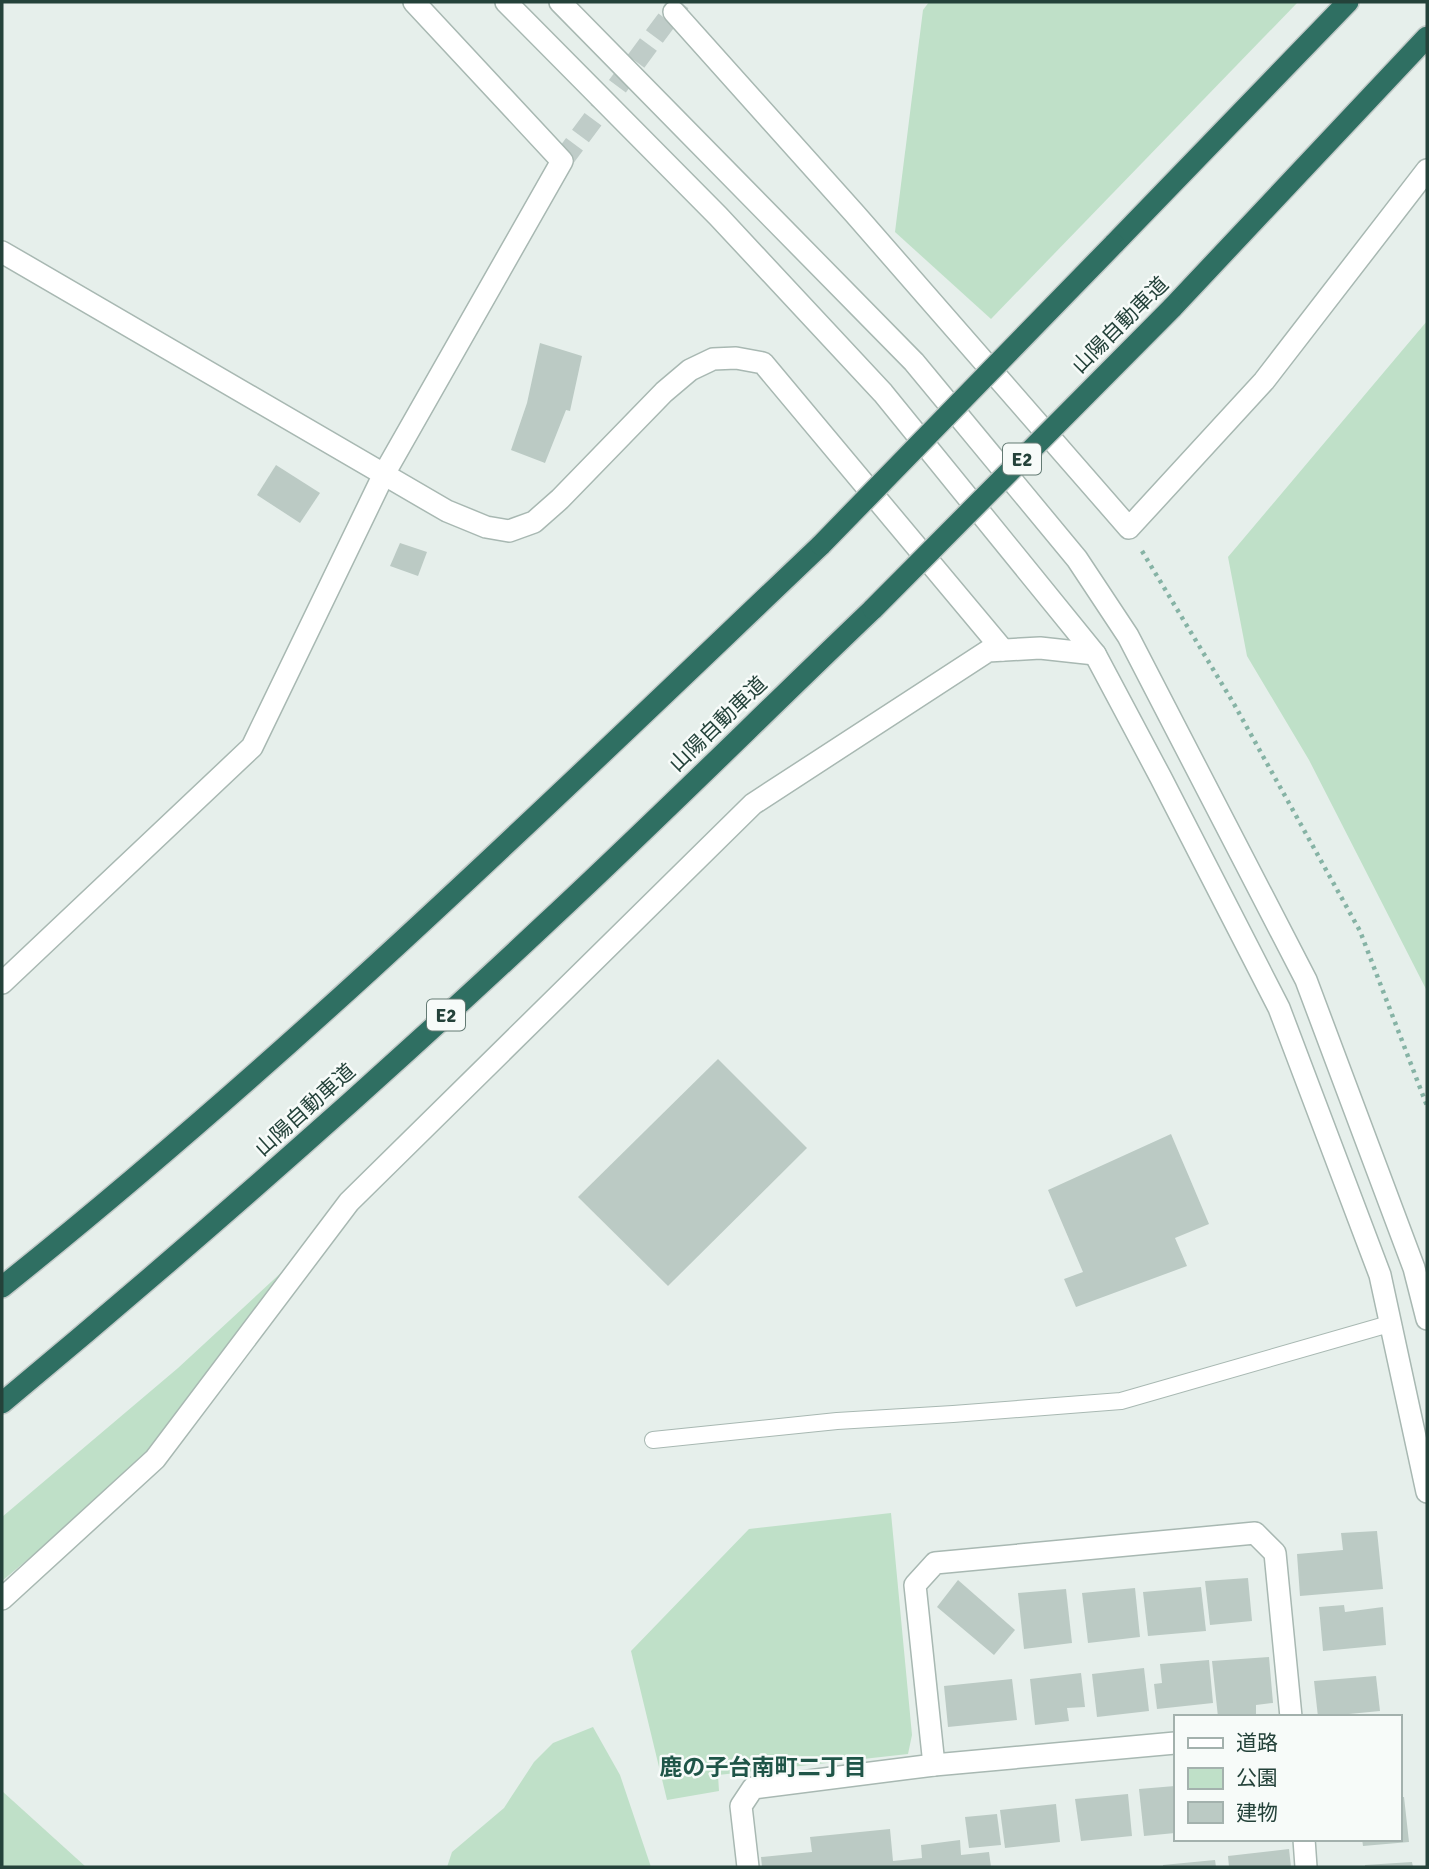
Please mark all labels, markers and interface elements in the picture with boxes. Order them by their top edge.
street label: 山陽自動車道 [1066,271,1174,379]
road number: E2 [1003,444,1041,474]
street label: 山陽自動車道 [664,671,772,777]
road number: E2 [427,1000,465,1030]
street label: 山陽自動車道 [249,1058,361,1162]
legend [1174,1715,1401,1841]
text: 道路 [1236,1730,1278,1756]
district label: 鹿の子台南町二丁目 [660,1753,867,1782]
text: 公園 [1236,1765,1278,1791]
text: 建物 [1236,1800,1278,1826]

